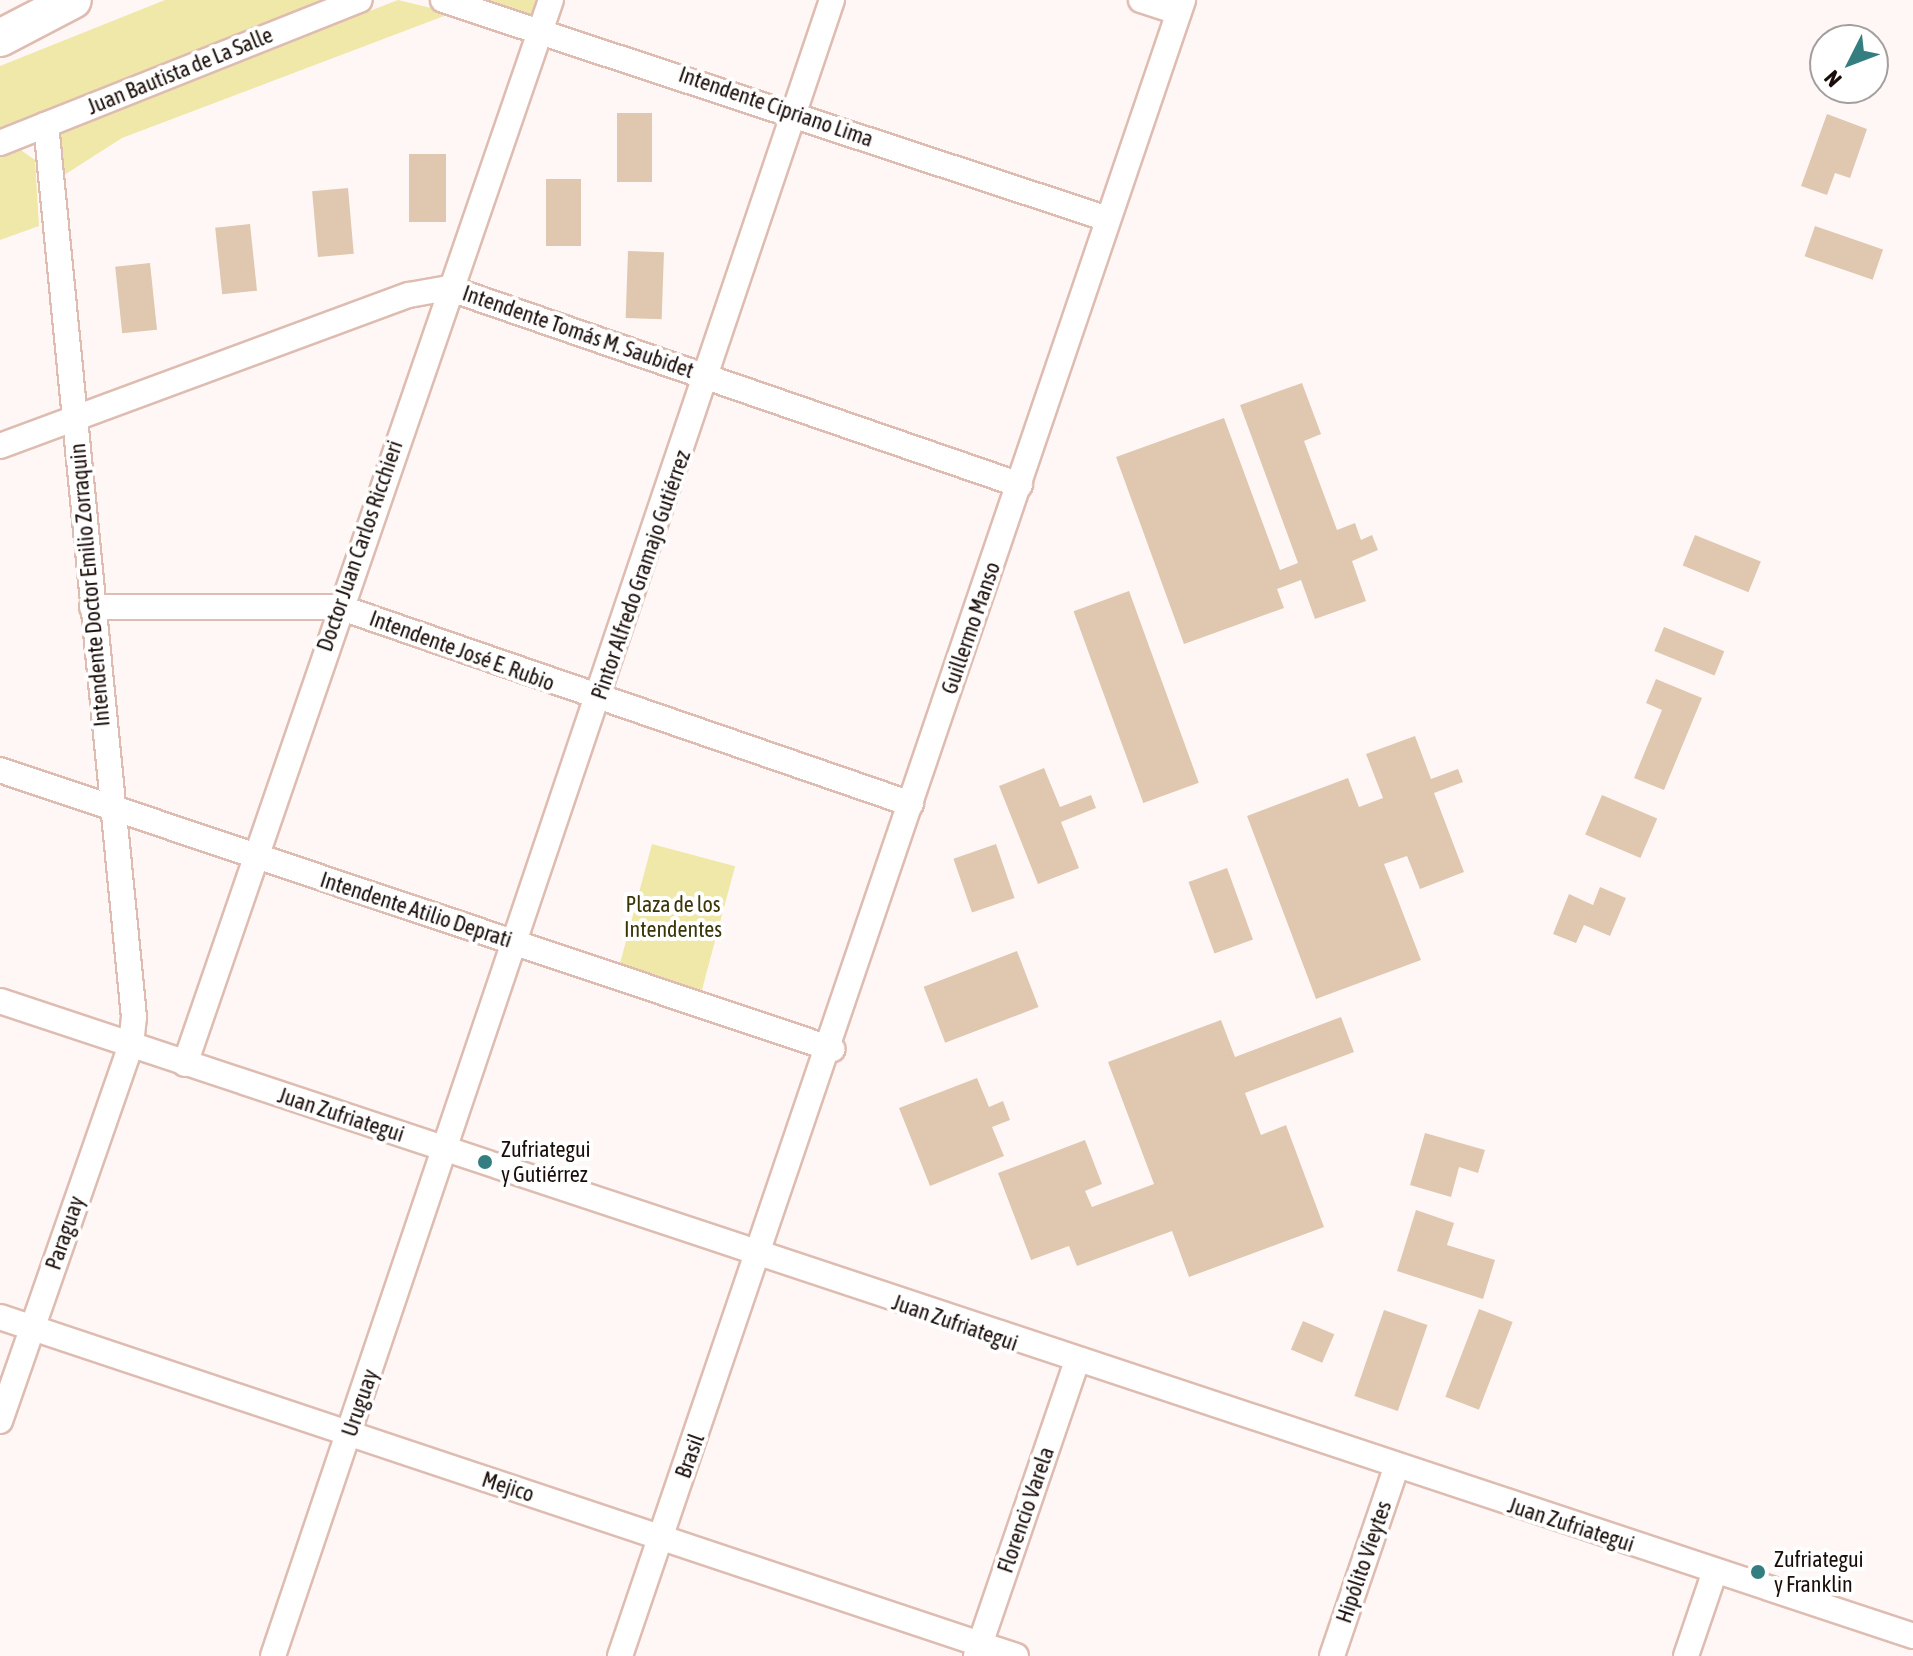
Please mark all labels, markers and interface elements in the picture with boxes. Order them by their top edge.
street label: Juan Bautista de La Salle [83,22,277,120]
north arrow [1809,24,1889,104]
street label: Intendente Cipriano Lima [675,61,877,153]
text: N [1819,65,1847,92]
street label: Intendente Tomás M. Saubidet [459,280,697,384]
street label: Doctor Juan Carlos Ricchieri [311,437,409,655]
street label: Intendente Doctor Emilio Zorraquin [64,442,116,728]
street label: Pintor Alfredo Gramajo Gutiérrez [586,447,696,703]
street label: Guillermo Manso [936,558,1006,698]
street label: Intendente José E. Rubio [366,605,558,697]
street label: Intendente Atilio Deprati [317,867,515,953]
park label: Plaza de los Intendentes [624,891,722,942]
street label: Juan Zufriategui [275,1082,407,1148]
place label: Zufriategui y Gutiérrez [501,1136,591,1188]
marker: Zufriategui y Gutiérrez [476,1153,494,1171]
street label: Paraguay [40,1193,90,1273]
street label: Juan Zufriategui [889,1289,1021,1357]
street label: Uruguay [336,1366,384,1440]
street label: Brasil [670,1430,710,1482]
street label: Florencio Varela [992,1444,1060,1576]
street label: Mejico [479,1466,537,1508]
street label: Juan Zufriategui [1505,1492,1637,1558]
street label: Hipólito Vieytes [1331,1497,1397,1627]
place label: Zufriategui y Franklin [1774,1546,1864,1598]
marker: Zufriategui y Franklin [1749,1563,1767,1581]

